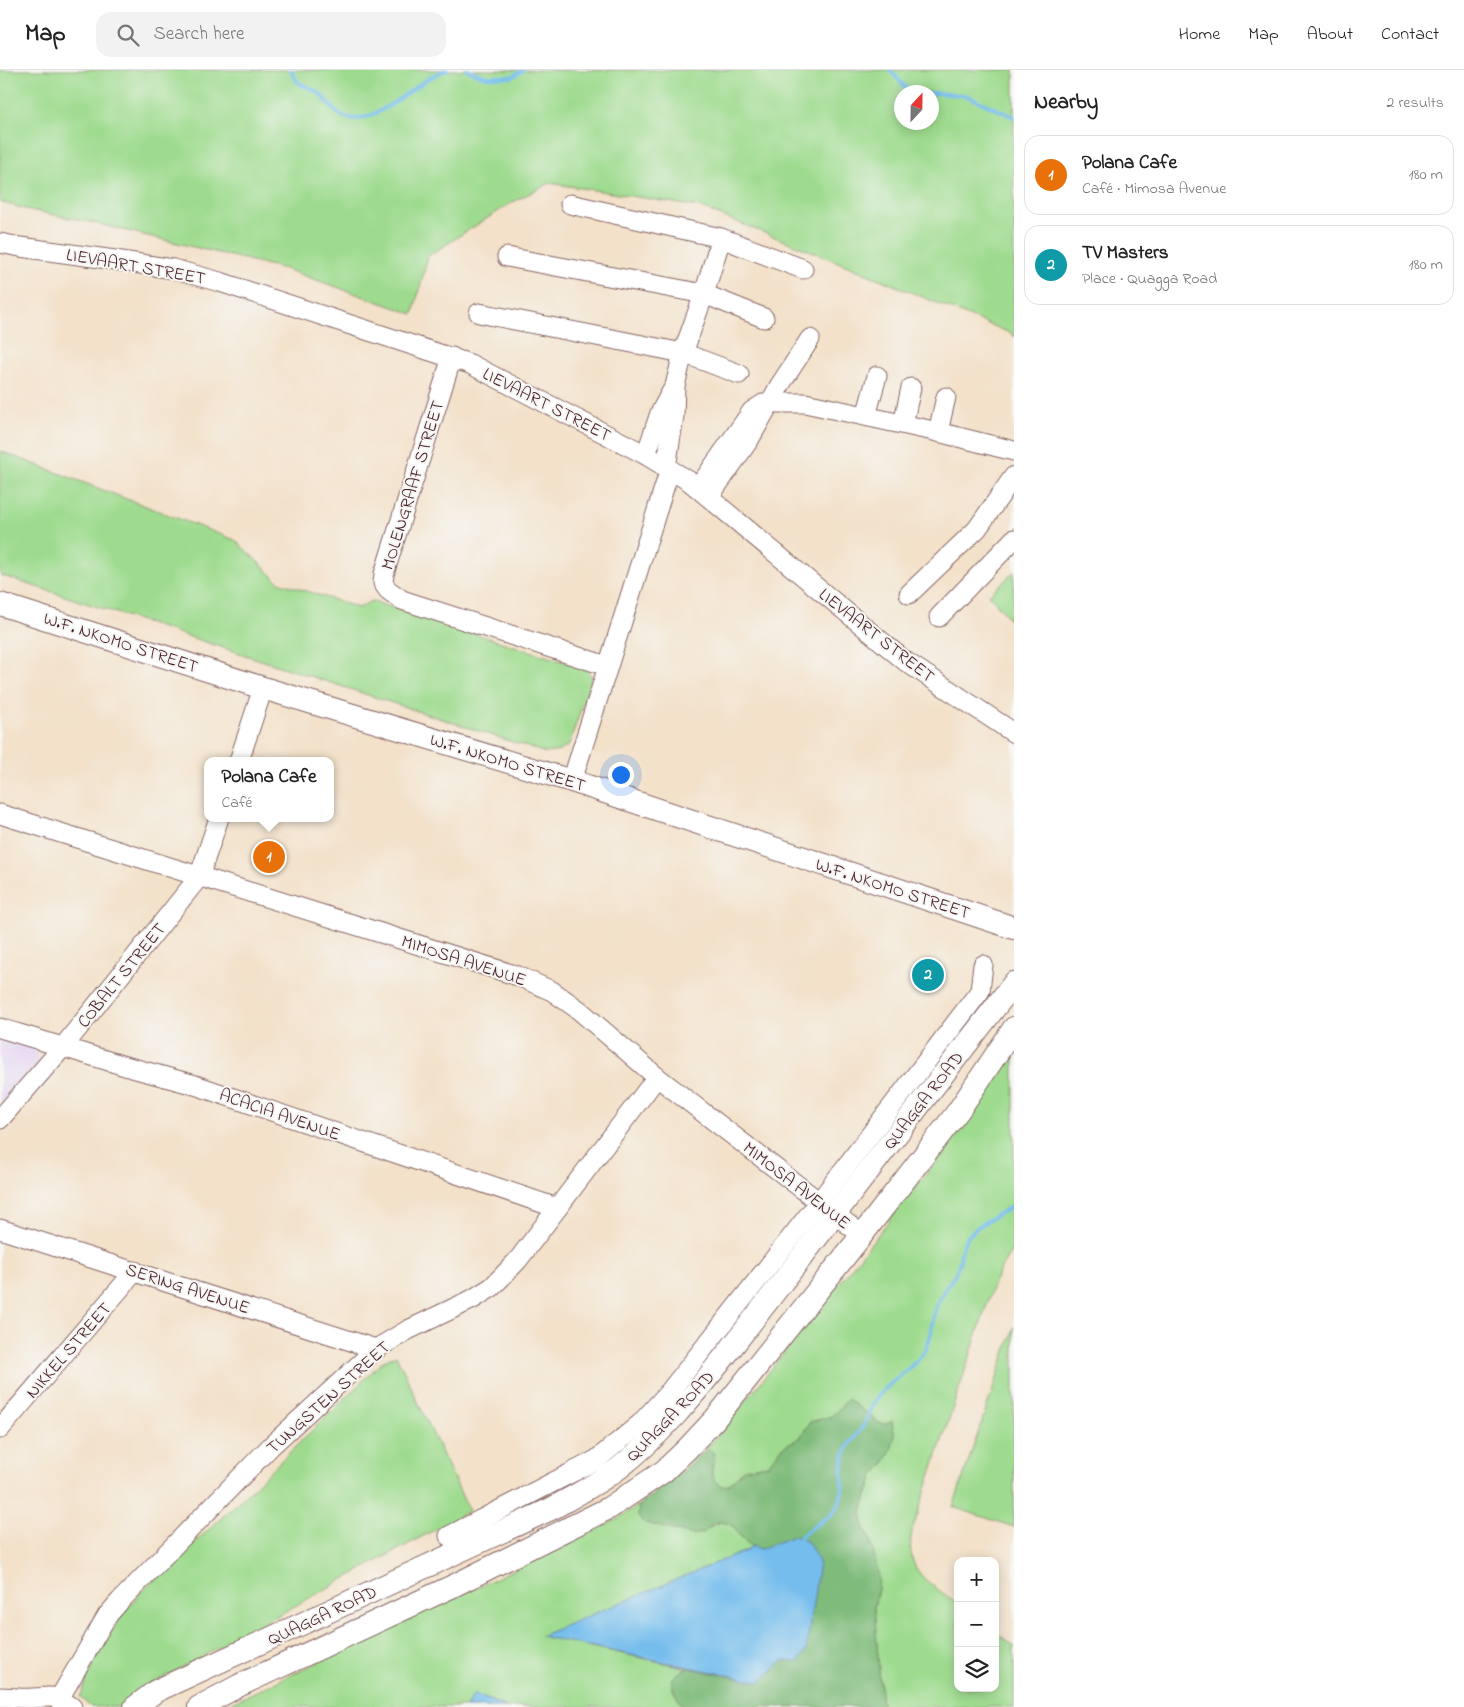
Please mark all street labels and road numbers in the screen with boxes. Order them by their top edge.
street label: LIEVAART STREET [64,243,207,293]
street label: LIEVAART STREET [477,362,615,449]
street label: MOLENGRAAF STREET [376,398,452,574]
street label: LIEVAART STREET [812,583,939,690]
street label: W.F. NKOMO STREET [40,607,201,681]
street label: W.F. NKOMO STREET [426,728,588,800]
street label: W.F. NKOMO STREET [812,853,973,927]
street label: COBALT STREET [72,918,173,1034]
street label: MIMOSA AVENUE [398,929,529,994]
street label: QUAGGA ROAD [878,1047,971,1156]
street label: ACACIA AVENUE [215,1083,344,1149]
street label: MIMOSA AVENUE [737,1136,855,1237]
street label: SERING AVENUE [122,1258,253,1322]
street label: NIKKEL STREET [20,1298,119,1405]
street label: TUNGSTEN STREET [262,1336,397,1461]
street label: QUAGGA ROAD [621,1366,722,1469]
street label: QUAGGA ROAD [264,1580,382,1654]

